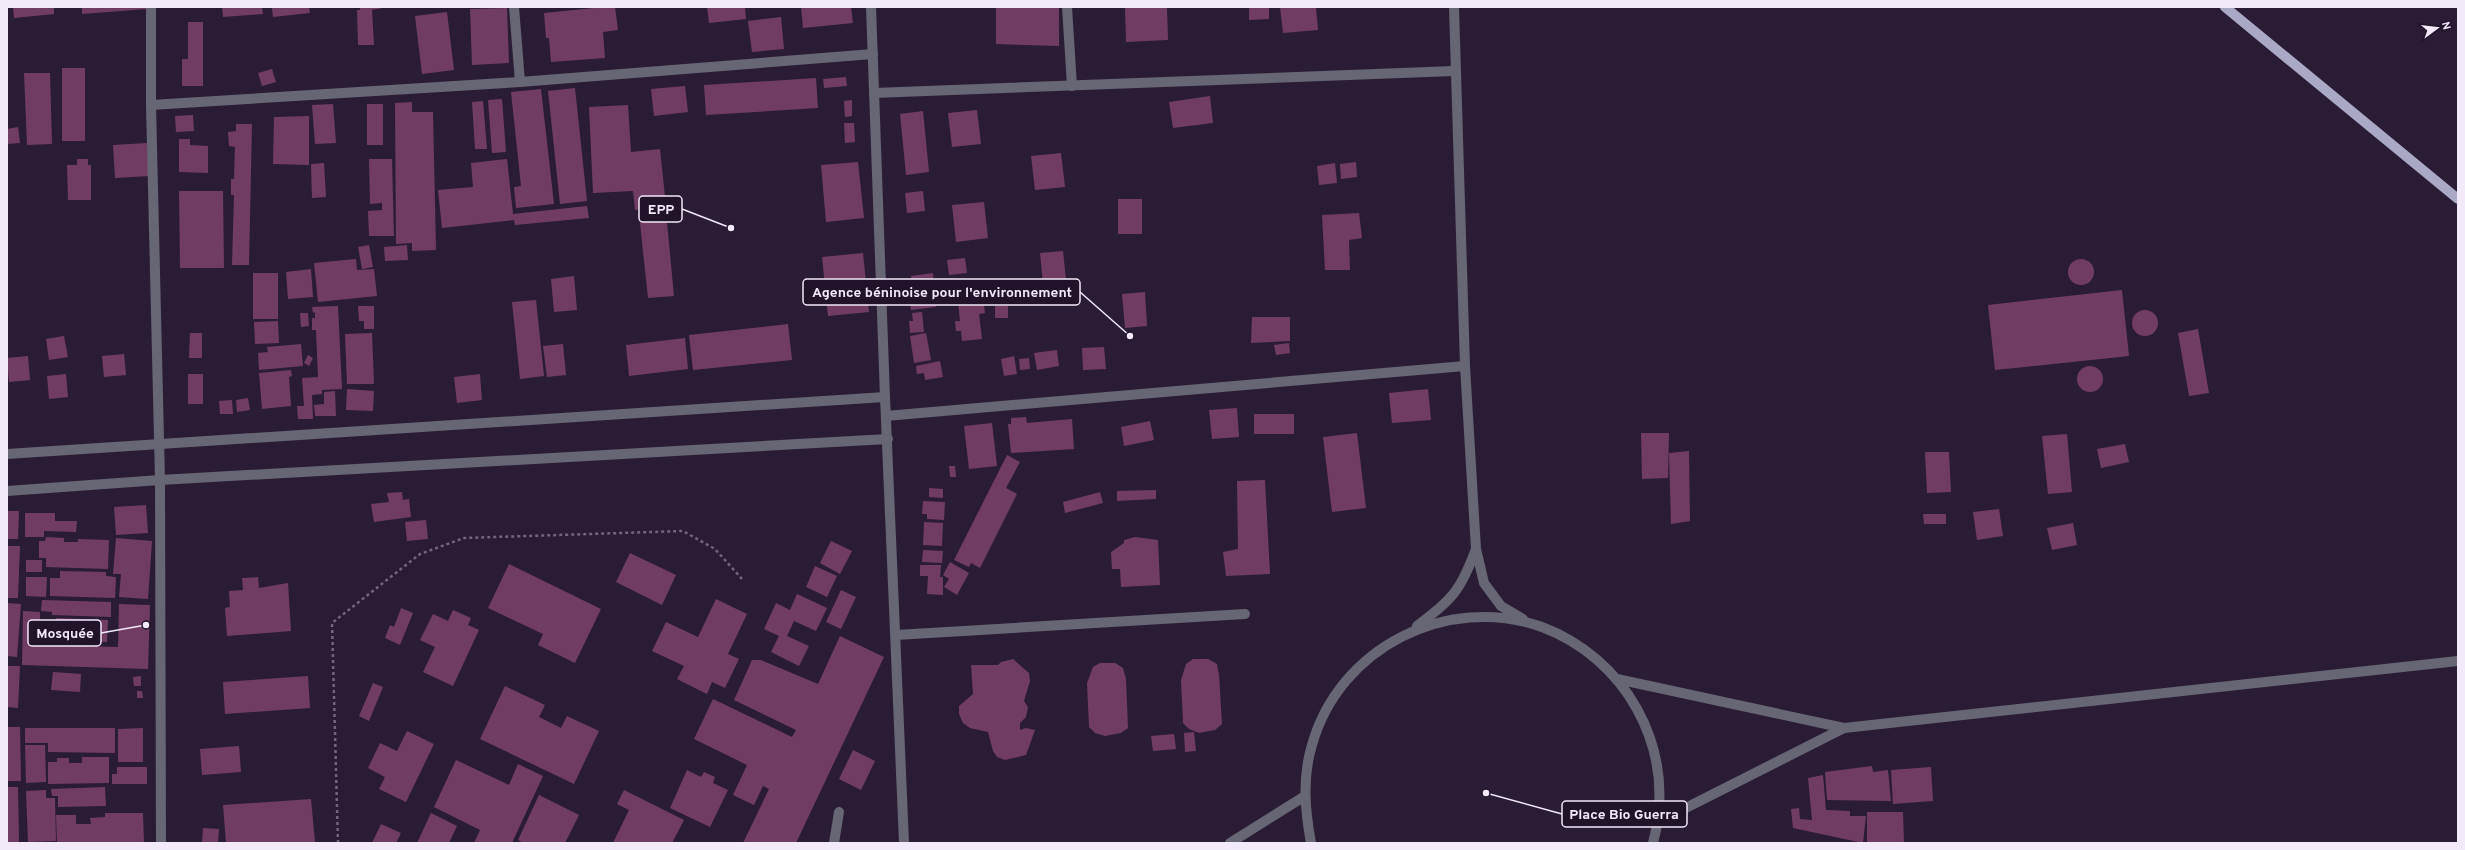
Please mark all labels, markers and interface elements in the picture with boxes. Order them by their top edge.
north arrow [2417,8,2457,48]
text: N [2438,20,2453,31]
callout: EPP [639,196,682,222]
text: EPP [648,202,674,219]
callout: Agence béninoise pour l'environnement [803,279,1080,305]
text: Agence béninoise pour l'environnement [812,285,1072,302]
callout: Mosquée [28,620,101,646]
text: Mosquée [36,626,94,643]
callout: Place Bio Guerra [1562,801,1687,827]
text: Place Bio Guerra [1569,807,1679,824]

